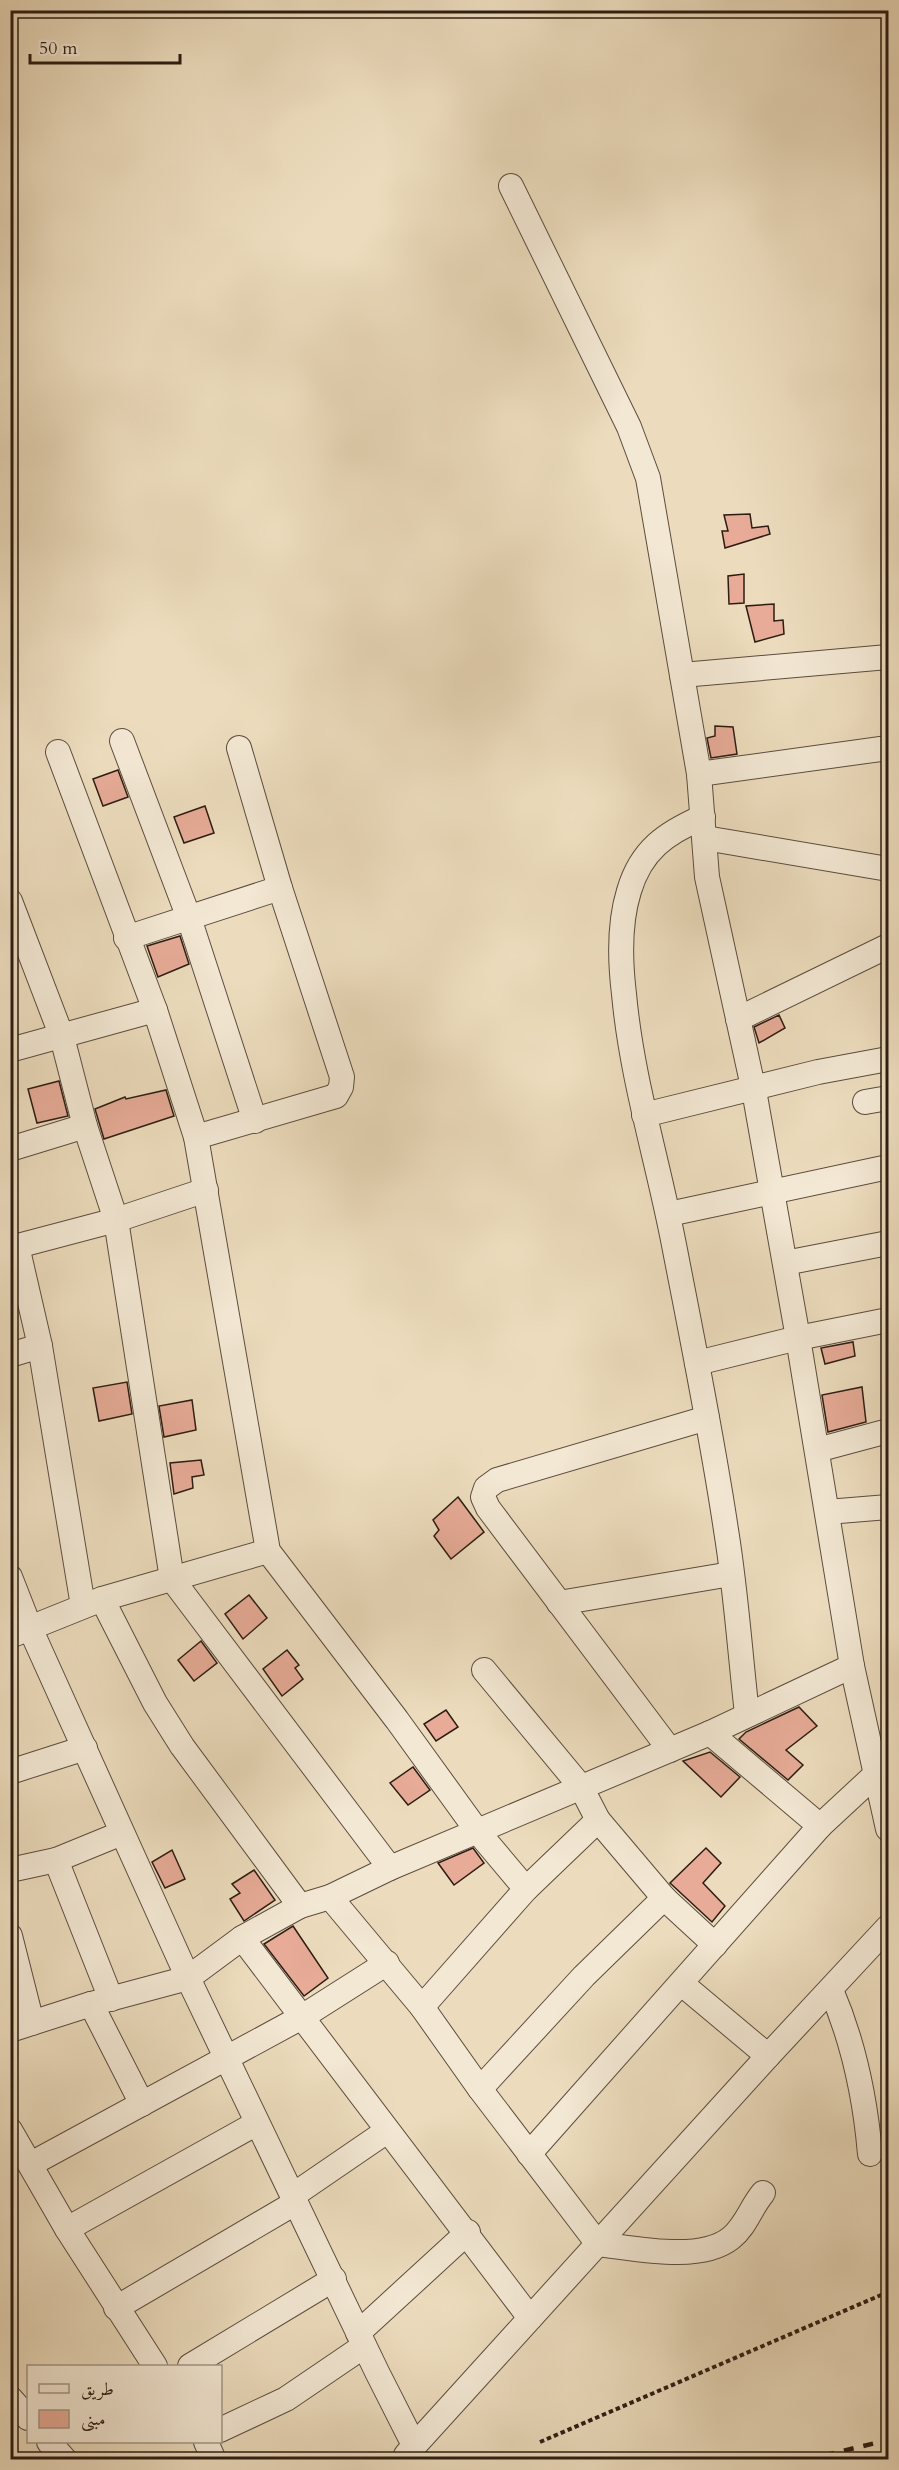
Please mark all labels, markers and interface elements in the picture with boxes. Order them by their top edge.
scale bar [30,27,180,65]
text: 50 m [39,36,78,61]
legend [27,2365,222,2443]
text: طريق [81,2377,114,2402]
text: مبنى [81,2407,106,2432]

